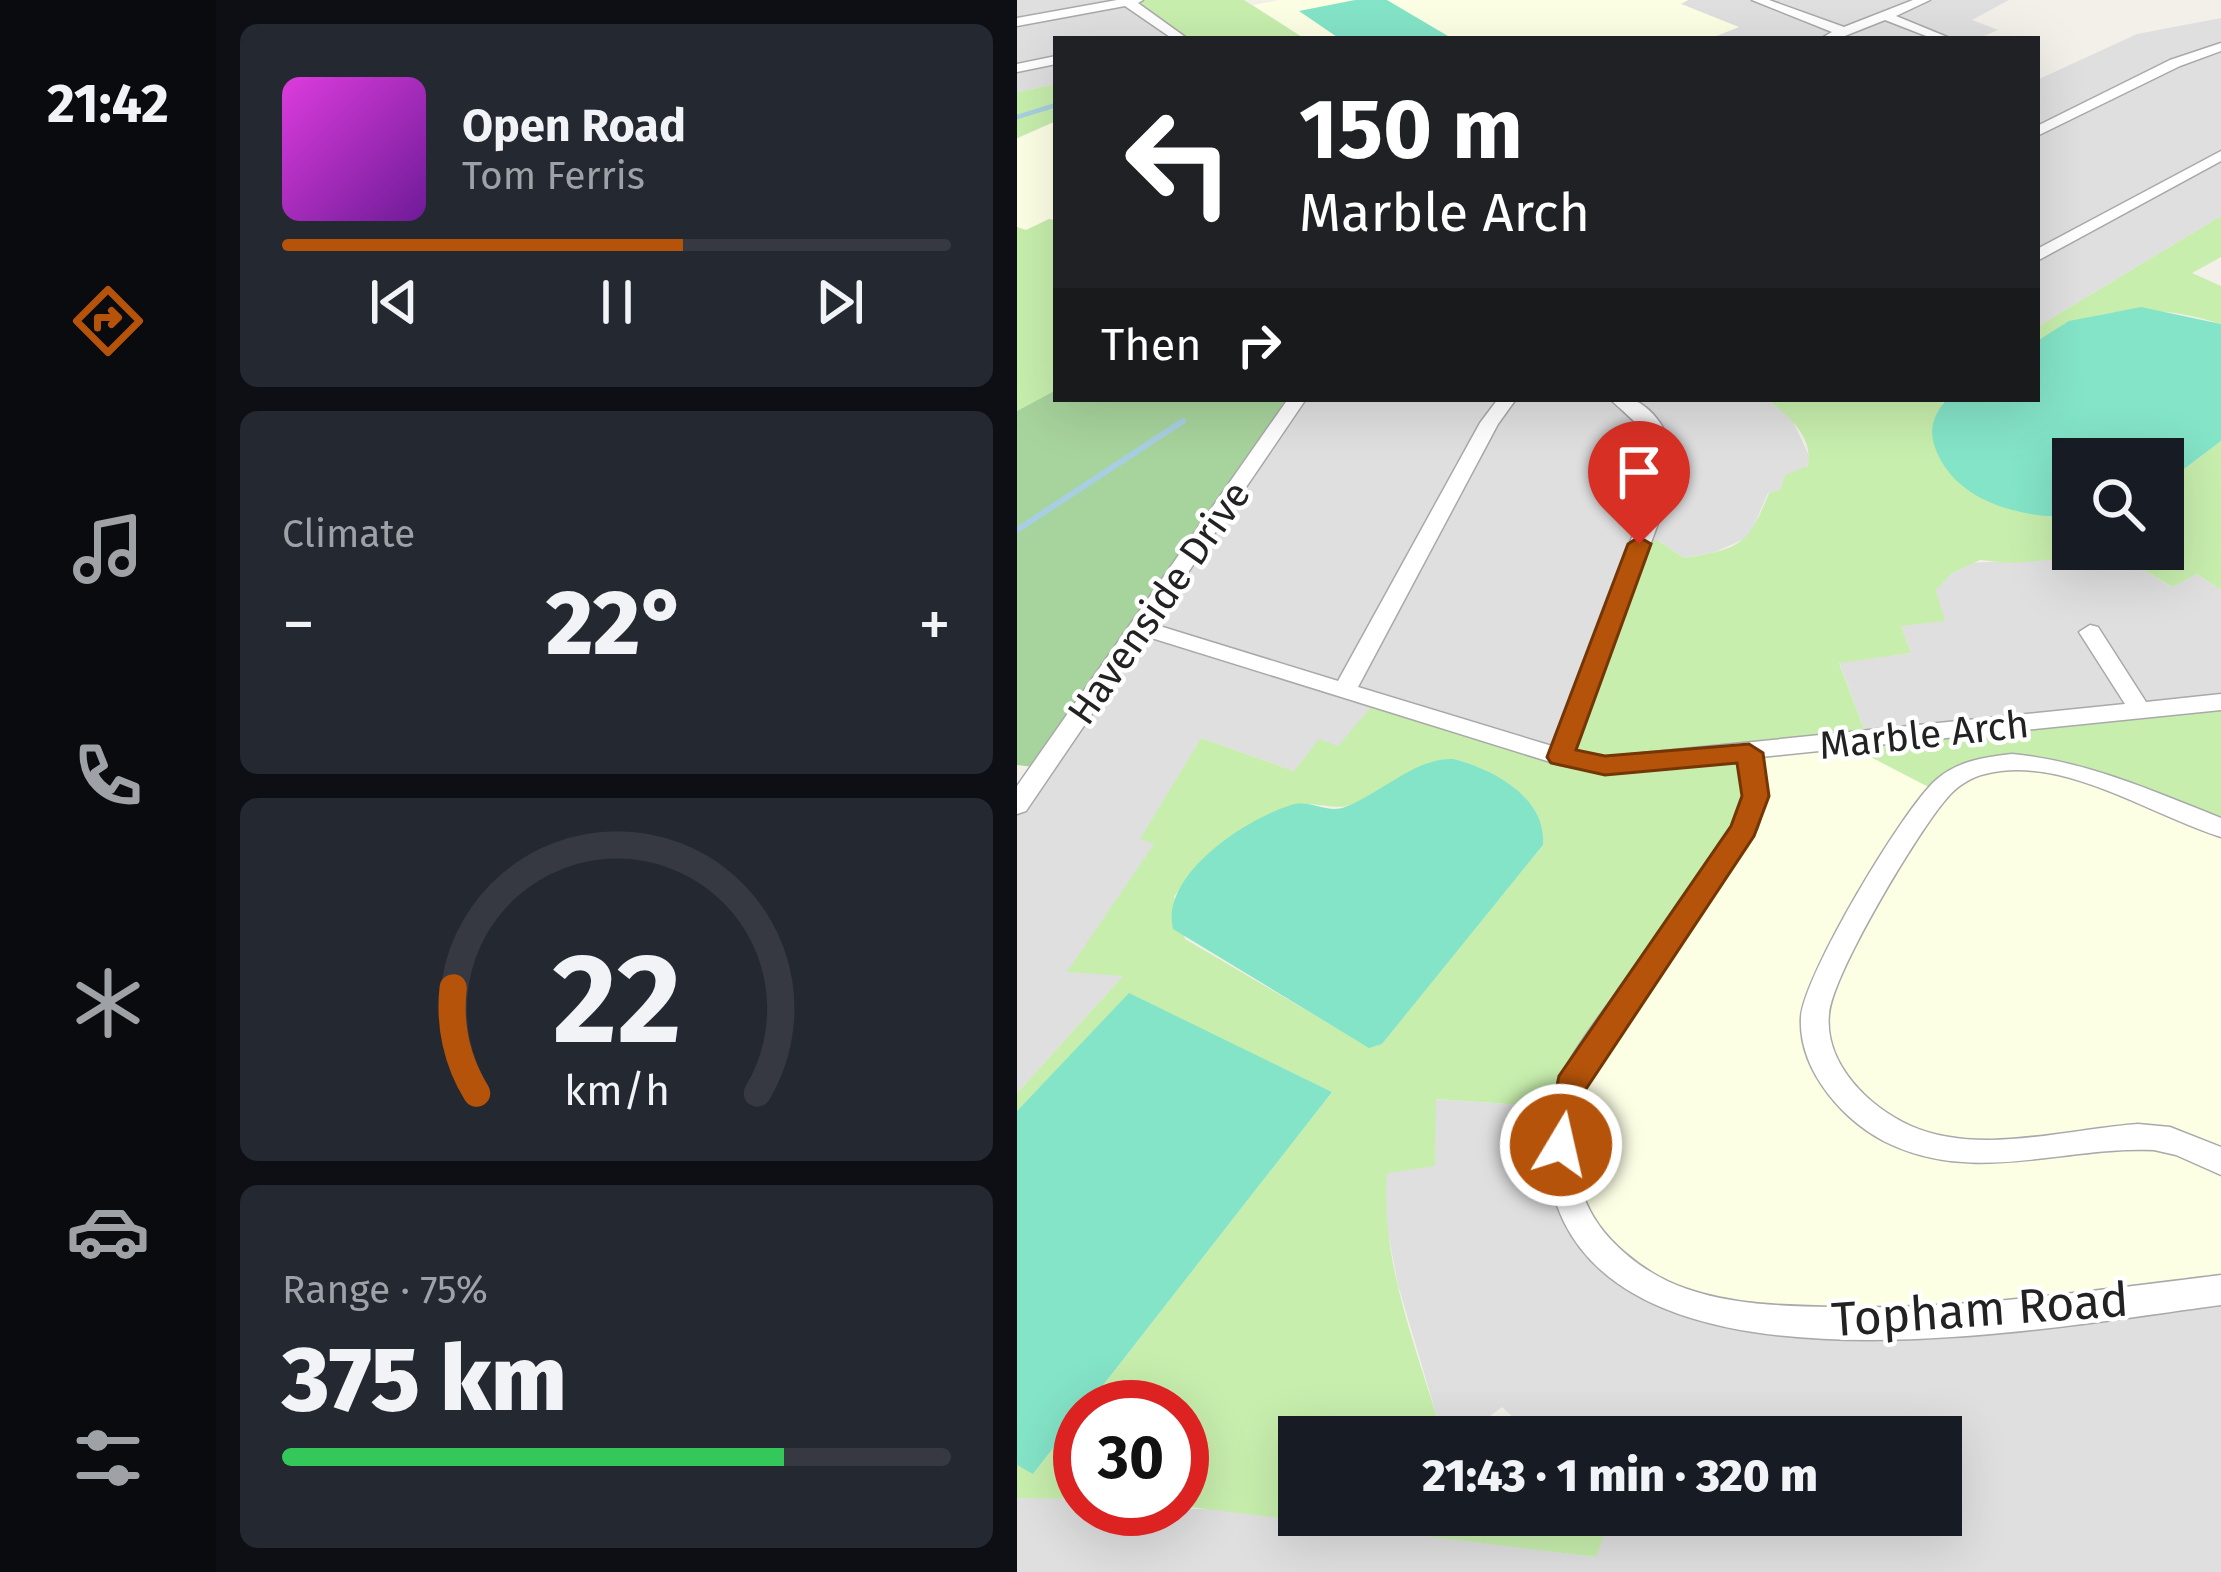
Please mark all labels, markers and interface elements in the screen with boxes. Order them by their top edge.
text: 21:42 [47,72,169,136]
text: 150 m [1299,79,1523,180]
icon: left [1101,84,1257,240]
text: Open Road [462,99,686,153]
text: Tom Ferris [462,153,645,199]
text: Marble Arch [1299,181,1590,245]
icon: previous [361,269,427,335]
icon: pause [584,269,650,335]
icon: next [807,269,873,335]
icon: directions [66,279,150,363]
icon: right [1226,312,1292,378]
text: Then [1101,318,1202,372]
pin [1588,421,1690,544]
map controls [2052,438,2184,570]
button: search [2052,438,2184,570]
icon: arrive [1606,439,1672,505]
street label: Havenside Drive [1058,473,1260,733]
icon: music [66,507,150,591]
text: Climate [282,511,415,557]
text: 22° [546,570,687,678]
text: − [282,585,315,664]
text: + [918,585,951,664]
street label: Marble Arch [1817,701,2031,769]
icon: phone [66,734,150,818]
text: 22 [552,925,681,1075]
icon: climate [66,961,150,1045]
text: km/h [563,1064,670,1115]
position arrow [1498,1082,1624,1208]
icon: car [66,1189,150,1273]
text: Range · 75% [282,1267,488,1313]
street label: Topham Road [1830,1271,2130,1349]
text: 375 km [282,1326,567,1434]
speed limit sign: 30 [1053,1380,1209,1536]
icon: filters [66,1416,150,1500]
text: 21:43 · 1 min · 320 m [1422,1449,1818,1503]

